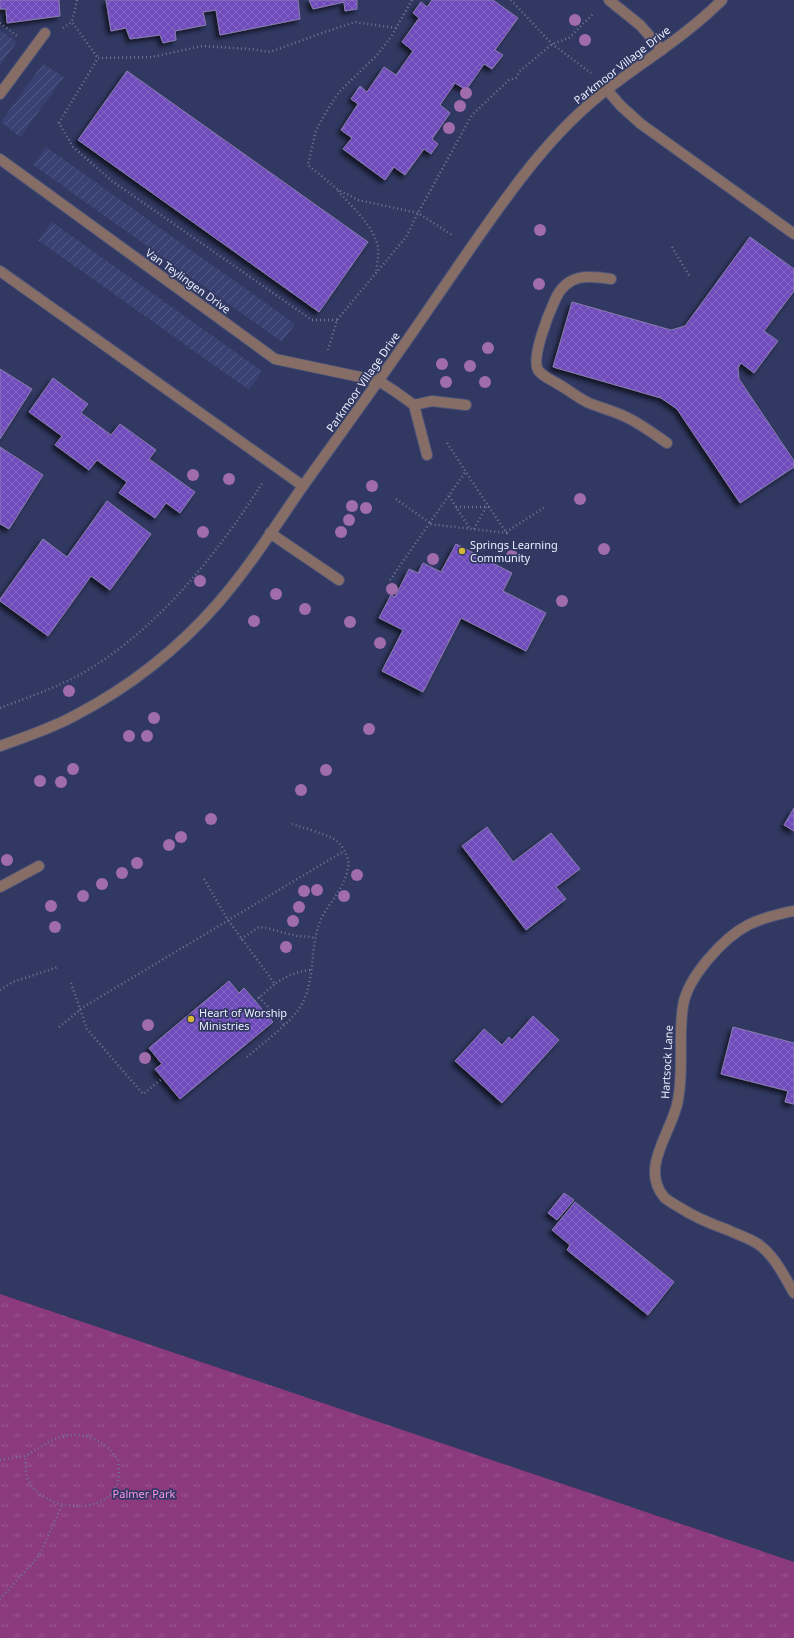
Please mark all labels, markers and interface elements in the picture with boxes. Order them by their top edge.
street label: Parkmoor Village Drive [570,22,673,107]
street label: Van Teylingen Drive [143,245,234,316]
street label: Parkmoor Village Drive [322,329,403,435]
place label: Springs Learning Community [470,537,558,565]
marker: Springs Learning Community [457,546,467,556]
place label: Heart of Worship Ministries [199,1005,287,1033]
marker: Heart of Worship Ministries [186,1014,196,1024]
street label: Hartsock Lane [657,1025,676,1099]
park label: Palmer Park [113,1486,176,1501]

